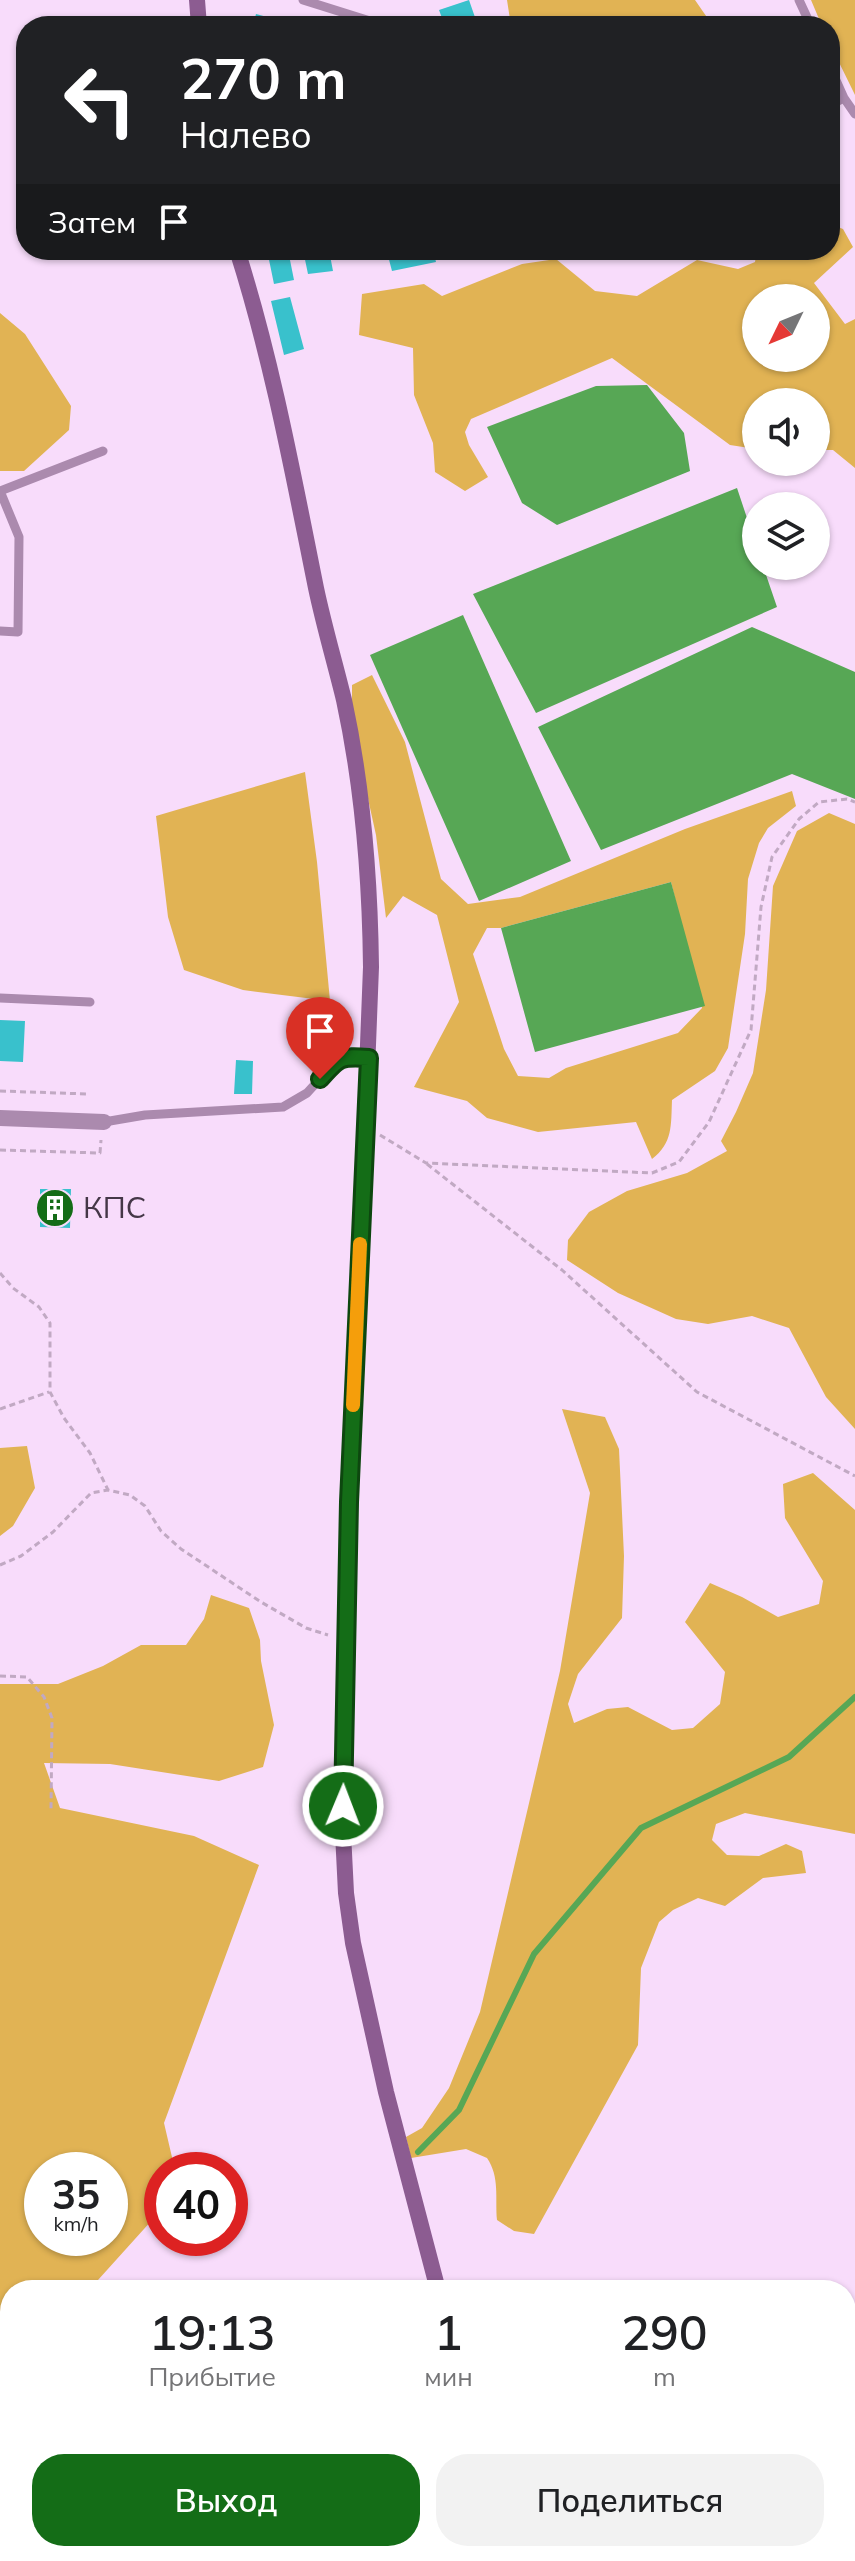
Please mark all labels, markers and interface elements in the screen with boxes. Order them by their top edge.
text: 270 m [180,43,347,113]
icon: left [48,48,152,152]
text: Налево [180,112,312,157]
icon: arrive [152,200,196,244]
text: Затем [48,203,136,241]
north arrow [742,284,830,372]
map controls [742,284,830,580]
button: sound [742,388,830,476]
button: layers [742,492,830,580]
pin [286,997,354,1079]
icon: arrive [298,1009,342,1053]
building icon: КПС [34,1187,76,1229]
place label: КПС [83,1188,146,1226]
position arrow [301,1764,385,1848]
speed limit sign: 40 [144,2152,248,2256]
text: 35 [52,2169,100,2219]
text: km/h [53,2211,99,2236]
text: 19:13 [149,2302,275,2362]
text: 1 [434,2302,463,2362]
text: 290 [621,2302,708,2362]
text: Прибытие [148,2360,276,2393]
text: мин [424,2360,473,2393]
text: m [653,2360,676,2393]
button: Выход [32,2454,420,2546]
button: Поделиться [436,2454,824,2546]

